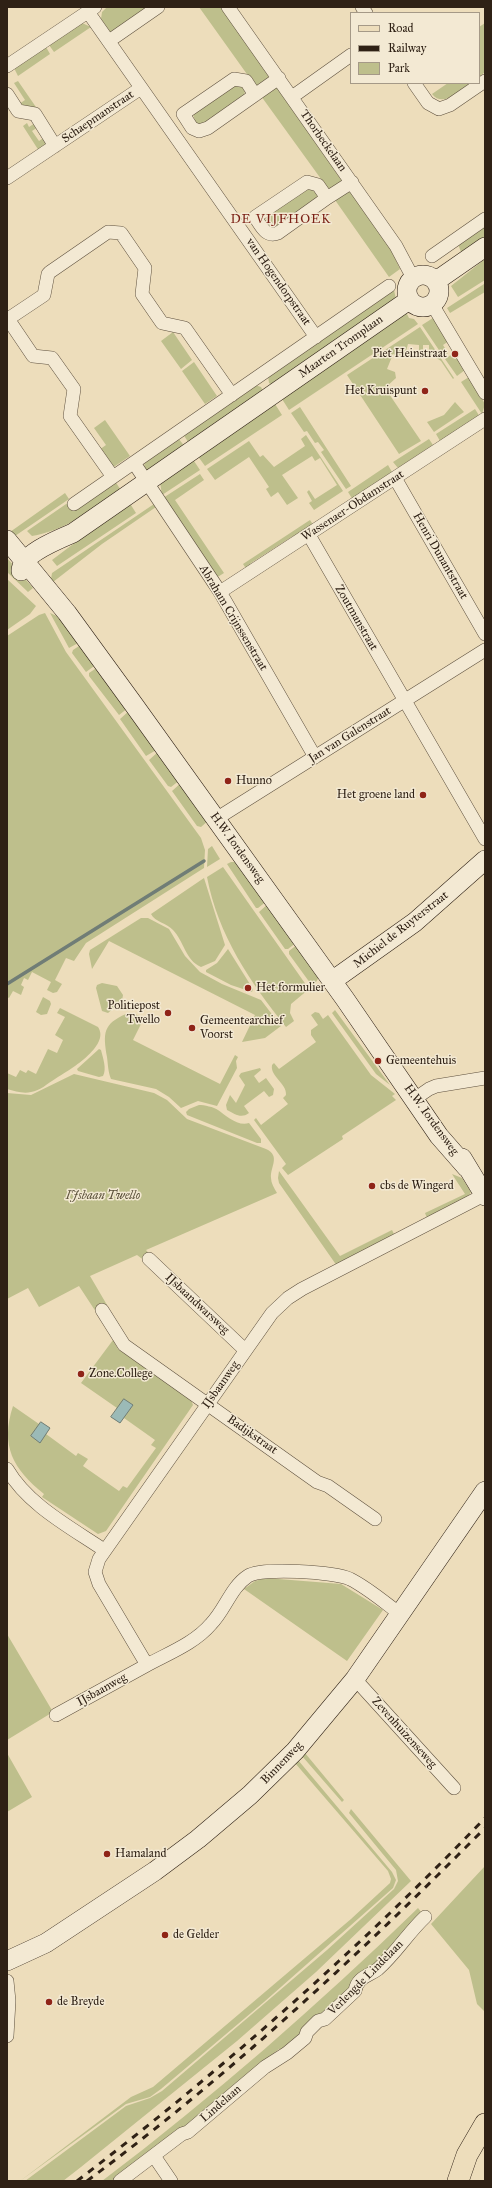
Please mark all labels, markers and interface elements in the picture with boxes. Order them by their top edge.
legend [350,12,480,84]
text: Road [388,21,414,35]
text: Railway [388,41,426,55]
text: Park [388,61,410,75]
street label: Schaepmanstraat [59,88,137,146]
street label: Thorbeckelaan [297,108,349,174]
district label: DE VIJFHOEK [231,212,331,228]
street label: van Hogendorpstraat [242,235,314,329]
street label: Maarten Tromplaan [296,313,386,381]
place label: Piet Heinstraat [373,347,447,361]
marker: Piet Heinstraat [450,349,460,359]
place label: Het Kruispunt [345,384,417,398]
marker: Het Kruispunt [420,386,430,396]
street label: Wassenaer-Obdamstraat [299,467,407,545]
street label: Henri Dunantstraat [409,510,471,602]
street label: Abraham Crijnssenstraat [196,562,270,674]
street label: Zoutmanstraat [331,583,381,653]
street label: Jan van Galenstraat [306,704,394,766]
place label: Hunno [236,774,272,788]
marker: Hunno [223,776,233,786]
place label: Het groene land [337,788,415,802]
marker: Het groene land [418,790,428,800]
street label: H.W. Iordensweg [207,810,267,886]
street label: Michiel de Ruyterstraat [351,888,451,972]
place label: Het formulier [256,981,325,995]
marker: Het formulier [243,983,253,993]
place label: Politiepost Twello [108,999,160,1027]
marker: Politiepost Twello [163,1008,173,1018]
place label: Gemeentearchief Voorst [200,1014,283,1042]
marker: Gemeentearchief Voorst [187,1023,197,1033]
place label: Gemeentehuis [386,1054,456,1068]
marker: Gemeentehuis [373,1056,383,1066]
street label: H.W. Iordensweg [401,1082,461,1158]
place label: cbs de Wingerd [380,1179,454,1193]
marker: cbs de Wingerd [367,1181,377,1191]
park label: IJsbaan Twello [66,1189,140,1203]
street label: IJsbaandwarsweg [162,1271,232,1337]
street label: IJsbaanweg [199,1358,243,1412]
place label: Zone.College [89,1367,153,1381]
marker: Zone.College [76,1369,86,1379]
street label: Badijkstraat [224,1412,280,1458]
street label: IJsbaanweg [75,1670,129,1710]
street label: Zevenhuizenseweg [368,1695,440,1771]
street label: Binnenweg [258,1739,306,1787]
place label: Hamaland [115,1847,166,1861]
marker: Hamaland [102,1849,112,1859]
place label: de Gelder [173,1928,219,1942]
marker: de Gelder [160,1930,170,1940]
street label: Verlengde Lindelaan [325,1937,407,2019]
place label: de Breyde [57,1995,104,2009]
marker: de Breyde [44,1997,54,2007]
street label: Lindelaan [198,2082,244,2126]

